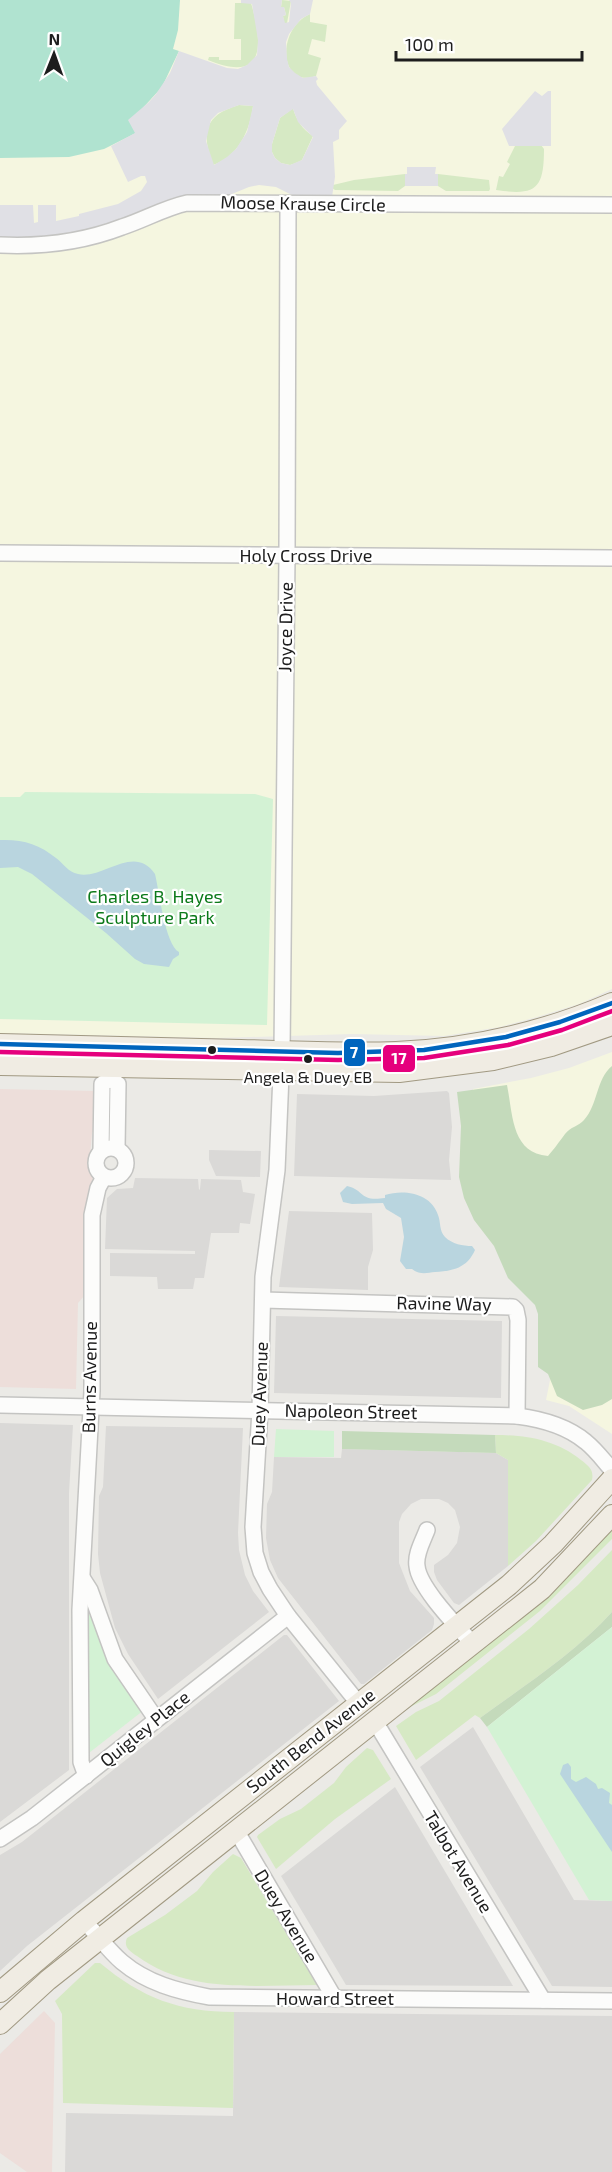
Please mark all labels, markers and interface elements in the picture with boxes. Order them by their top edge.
north arrow [24,24,84,84]
scale bar [396,24,582,62]
text: N [48,29,60,48]
text: 100 m [405,33,454,55]
street label: Moose Krause Circle [220,191,386,215]
street label: Holy Cross Drive [240,544,372,566]
street label: Joyce Drive [273,581,297,673]
park label: Charles B. Hayes Sculpture Park [87,885,223,928]
line badge: 7 [343,1038,366,1067]
text: 7 [350,1042,359,1061]
unlabelled marker [206,1044,218,1056]
line badge: 17 [382,1044,416,1073]
text: 17 [391,1048,407,1067]
marker: Angela & Duey EB [302,1053,314,1065]
place label: Angela & Duey EB [244,1067,372,1086]
street label: Ravine Way [396,1291,492,1315]
street label: Burns Avenue [77,1321,101,1433]
street label: Duey Avenue [246,1341,272,1447]
street label: Napoleon Street [284,1399,418,1423]
street label: South Bend Avenue [242,1683,379,1797]
street label: Quigley Place [95,1685,194,1771]
street label: Talbot Avenue [420,1806,498,1917]
street label: Duey Avenue [250,1865,323,1966]
street label: Howard Street [276,1987,394,2009]

